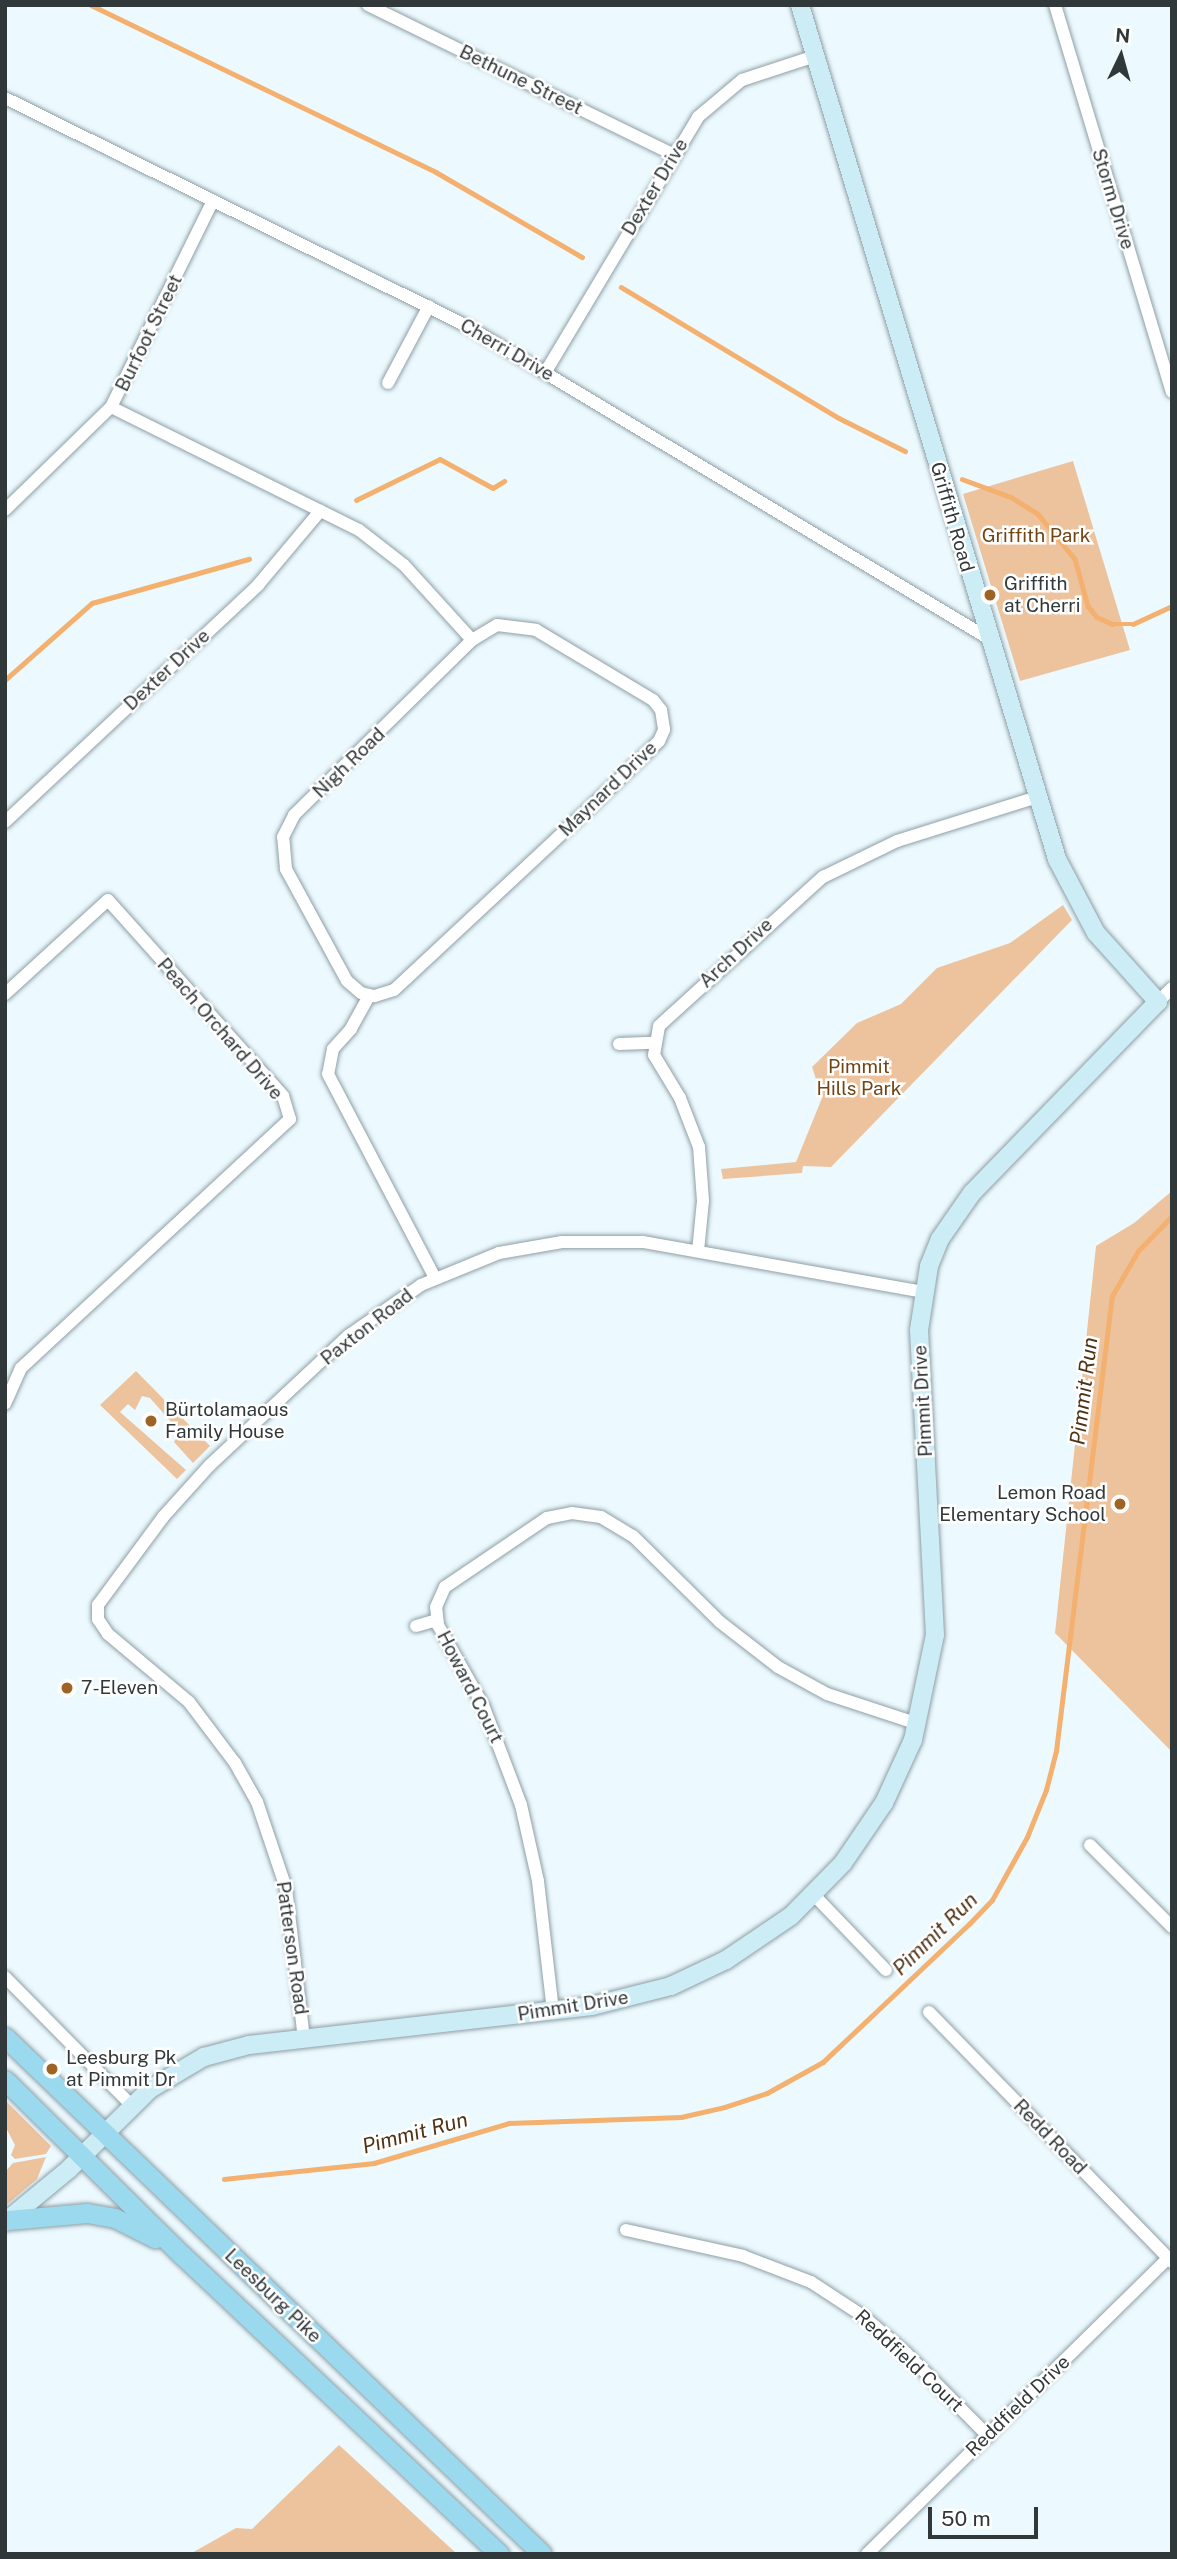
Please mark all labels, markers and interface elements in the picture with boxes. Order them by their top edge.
north arrow [1086,21,1156,91]
text: N [1114,23,1131,47]
street label: Bethune Street [456,40,586,120]
street label: Dexter Drive [617,134,693,240]
street label: Storm Drive [1087,146,1139,252]
street label: Burfoot Street [111,271,187,395]
street label: Cherri Drive [456,314,558,386]
street label: Griffith Road [925,459,979,575]
park label: Griffith Park [982,525,1090,547]
place label: Griffith at Cherri [1004,573,1080,617]
marker: Griffith at Cherri [982,587,998,603]
street label: Dexter Drive [119,625,215,715]
street label: Nigh Road [308,723,390,803]
street label: Maynard Drive [554,737,662,841]
street label: Arch Drive [695,913,777,993]
street label: Peach Orchard Drive [152,954,288,1104]
park label: Pimmit Hills Park [816,1056,902,1100]
street label: Paxton Road [316,1284,418,1370]
water label: Pimmit Run [1065,1336,1103,1446]
street label: Pimmit Drive [909,1344,937,1458]
place label: Bürtolamaous Family House [165,1399,288,1443]
marker: Bürtolamaous Family House [143,1413,159,1429]
place label: Lemon Road Elementary School [939,1482,1106,1526]
marker: Lemon Road Elementary School [1112,1496,1128,1512]
street label: Howard Court [432,1627,508,1747]
place label: 7-Eleven [81,1677,158,1699]
marker: 7-Eleven [59,1680,75,1696]
street label: Patterson Road [271,1880,313,2016]
water label: Pimmit Run [887,1887,983,1981]
street label: Pimmit Drive [516,1986,630,2026]
place label: Leesburg Pk at Pimmit Dr [66,2047,176,2091]
marker: Leesburg Pk at Pimmit Dr [44,2061,60,2077]
street label: Redd Road [1009,2095,1091,2179]
water label: Pimmit Run [359,2107,471,2159]
street label: Leesburg Pike [220,2244,326,2348]
street label: Reddfield Court [850,2305,968,2417]
street label: Reddfield Drive [961,2351,1075,2461]
scale bar [932,2492,1042,2536]
text: 50 m [941,2506,991,2531]

